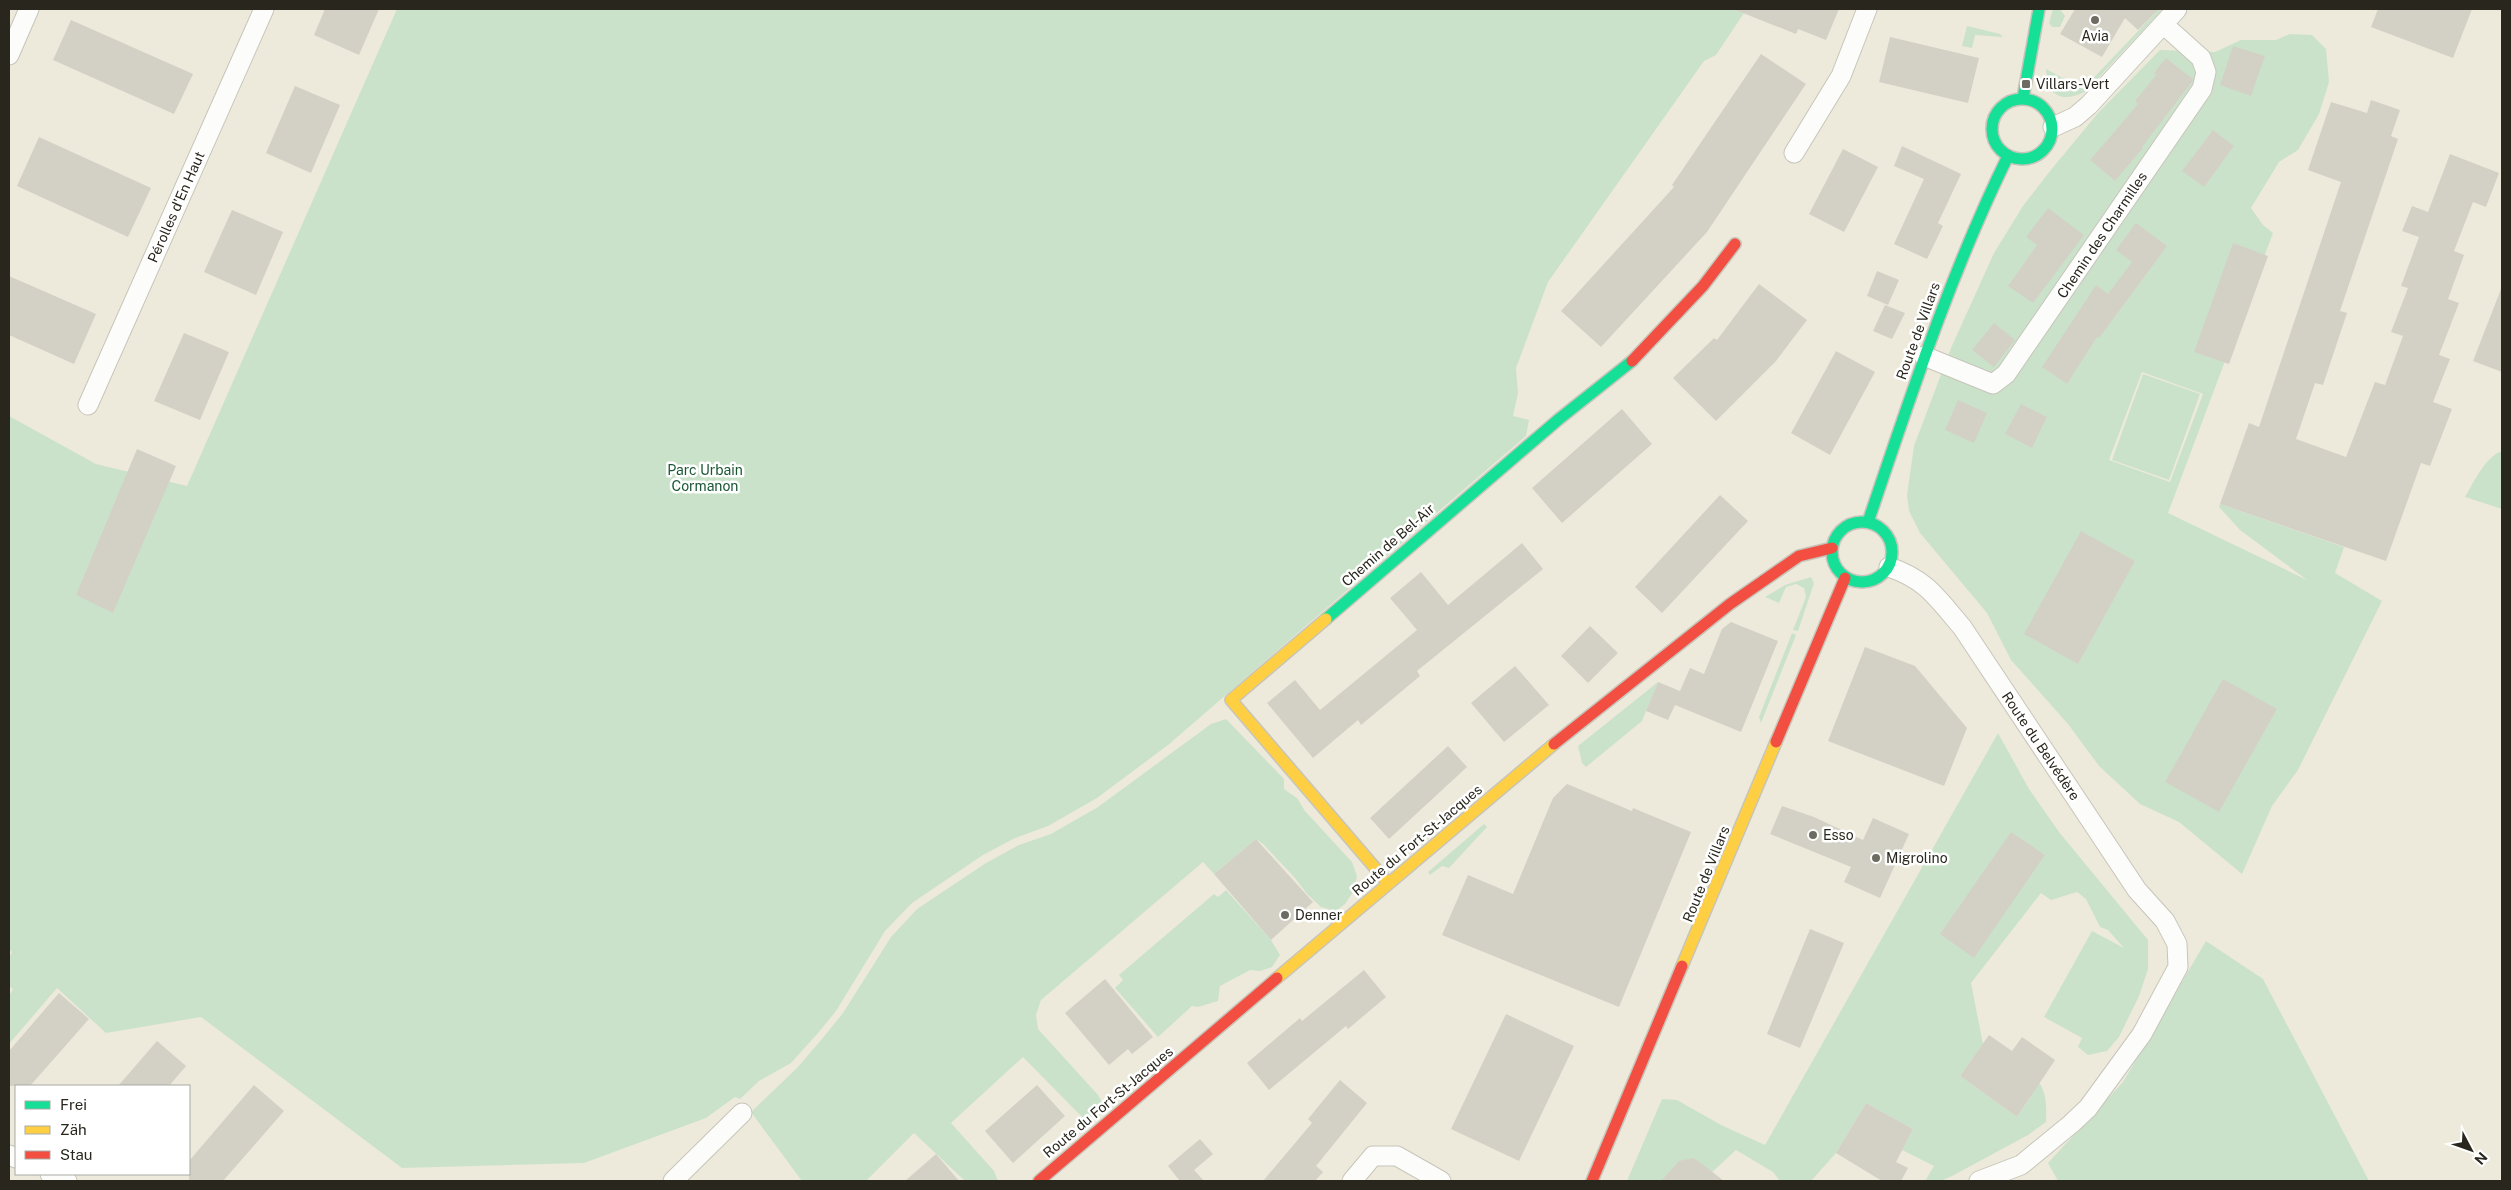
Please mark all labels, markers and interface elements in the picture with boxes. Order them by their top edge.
marker: Avia [2089,14,2101,26]
place label: Avia [2081,28,2109,44]
place label: Villars-Vert [2036,76,2110,92]
marker: Villars-Vert [2020,78,2032,90]
street label: Pérolles d'En Haut [144,149,208,265]
street label: Chemin des Charmilles [2054,169,2150,301]
street label: Route de Villars [1893,280,1943,382]
park label: Parc Urbain Cormanon [667,462,743,494]
street label: Chemin de Bel-Air [1338,500,1438,590]
street label: Route du Belvédère [1999,689,2083,803]
street label: Route du Fort-St-Jacques [1349,781,1485,899]
street label: Route de Villars [1679,824,1733,924]
place label: Esso [1823,827,1854,843]
marker: Esso [1807,829,1819,841]
place label: Migrolino [1886,850,1948,866]
marker: Migrolino [1870,852,1882,864]
place label: Denner [1295,907,1342,923]
marker: Denner [1279,909,1291,921]
street label: Route du Fort-St-Jacques [1040,1043,1176,1161]
legend [15,1085,190,1175]
text: Frei [60,1096,87,1113]
text: Zäh [60,1121,87,1138]
north arrow [2446,1125,2496,1175]
text: Stau [60,1146,93,1163]
text: N [2471,1149,2490,1168]

